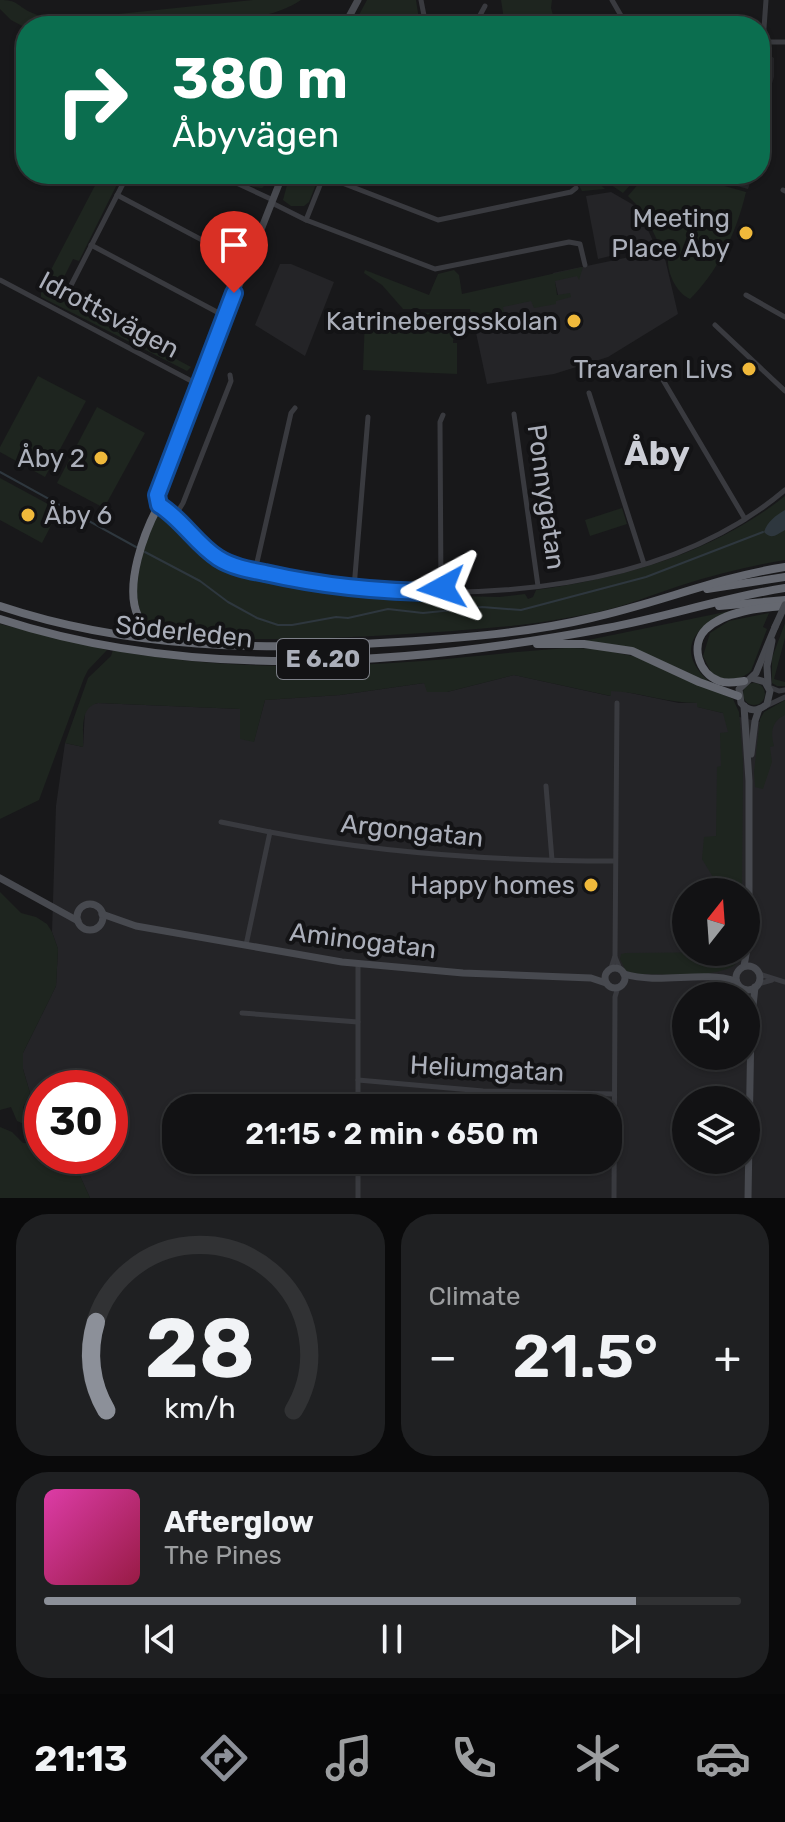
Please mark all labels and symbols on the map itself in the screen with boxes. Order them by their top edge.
place label: Meeting Place Åby [611,203,730,264]
pin [200,211,268,293]
marker: Meeting Place Åby [737,224,755,242]
street label: Idrottsvägen [34,265,184,365]
place label: Katrinebergsskolan [326,306,558,337]
marker: Katrinebergsskolan [565,312,583,330]
place label: Travaren Livs [574,354,733,385]
marker: Travaren Livs [740,360,758,378]
street label: Ponnygatan [520,422,572,572]
district label: Åby [624,433,690,474]
place label: Åby 2 [17,442,85,474]
marker: Åby 2 [92,449,110,467]
place label: Åby 6 [44,499,112,531]
marker: Åby 6 [19,506,37,524]
position arrow [400,546,484,630]
street label: Söderleden [114,609,254,655]
road number: E 6.20 [277,639,369,679]
street label: Argongatan [339,808,485,854]
place label: Happy homes [410,870,575,901]
marker: Happy homes [582,876,600,894]
north arrow [672,878,760,966]
street label: Aminogatan [288,917,438,965]
street label: Heliumgatan [409,1049,565,1089]
speed limit sign: 30 [24,1070,128,1174]

